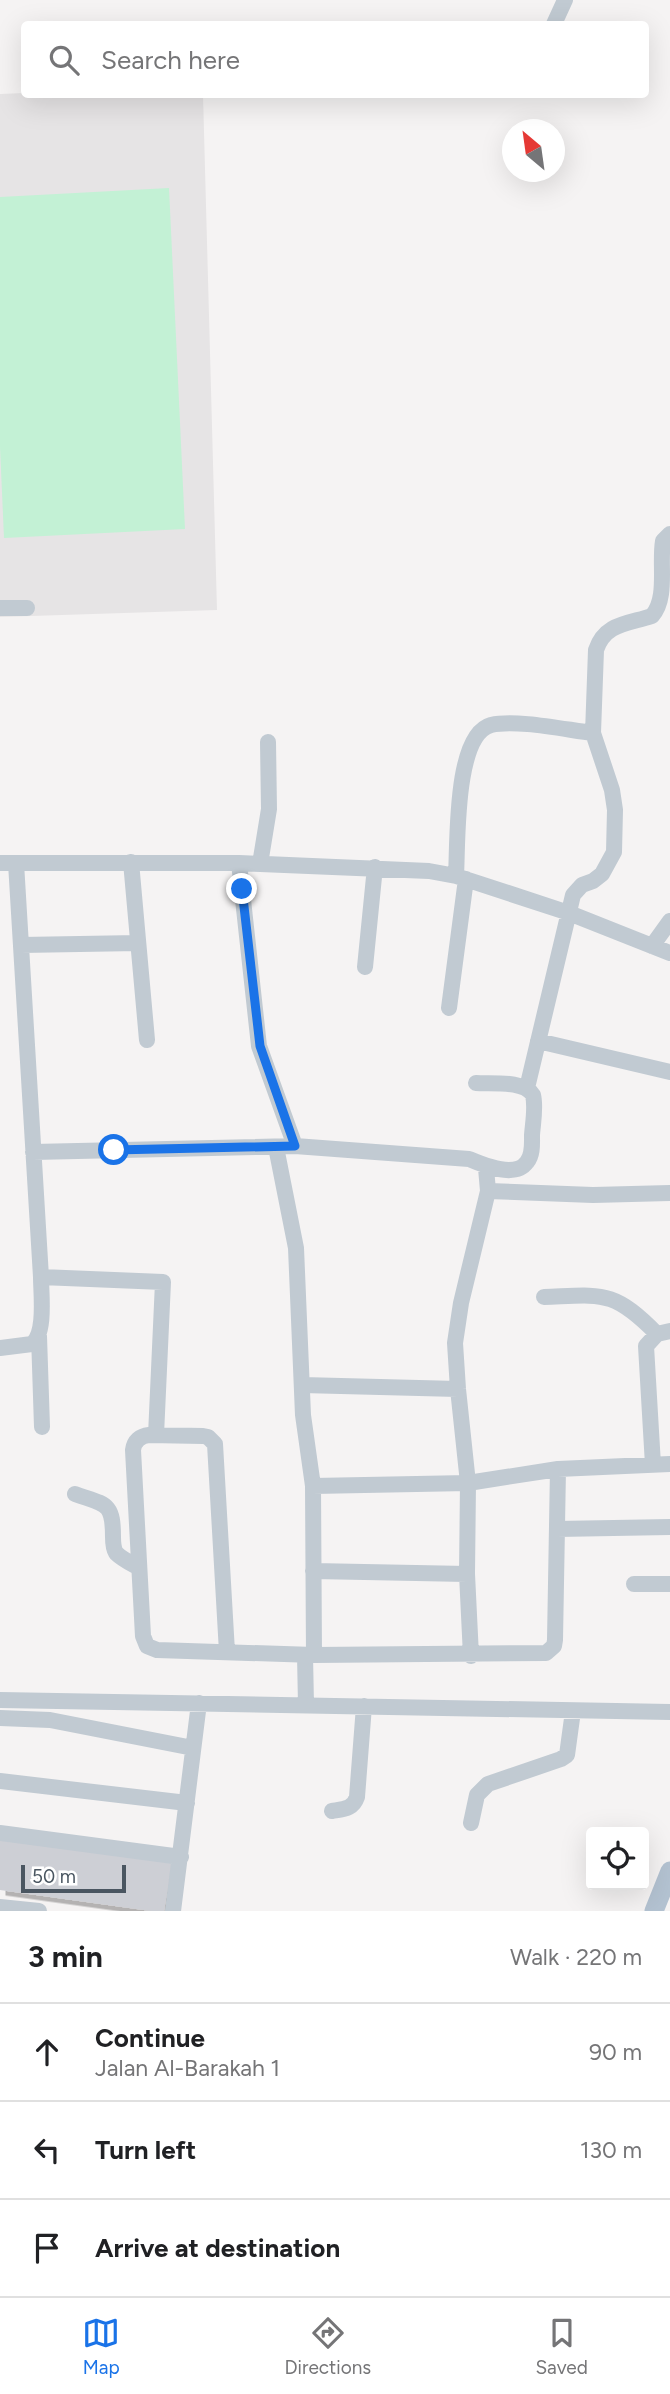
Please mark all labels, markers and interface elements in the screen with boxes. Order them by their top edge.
search box [21,21,649,98]
icon: search [45,41,83,79]
text: Search here [101,44,240,76]
north arrow [502,119,565,182]
route end [226,873,257,904]
route start [98,1134,129,1165]
map controls [586,1827,649,1890]
button: locate [586,1827,649,1890]
scale bar [21,1862,126,1894]
text: 50 m [32,1865,76,1888]
text: 3 min [28,1938,103,1975]
text: Walk · 220 m [510,1943,642,1971]
text: Continue [95,2022,205,2054]
icon: ahead [28,2033,66,2071]
text: 90 m [589,2038,642,2066]
text: Jalan Al-Barakah 1 [95,2054,280,2082]
icon: left [28,2131,66,2169]
text: Turn left [95,2134,196,2166]
text: 130 m [580,2136,642,2164]
icon: arrive [28,2229,66,2267]
text: Arrive at destination [95,2232,340,2264]
tab: Map [82,2314,120,2379]
tab: Directions [284,2314,371,2379]
tab: Saved [535,2314,588,2379]

